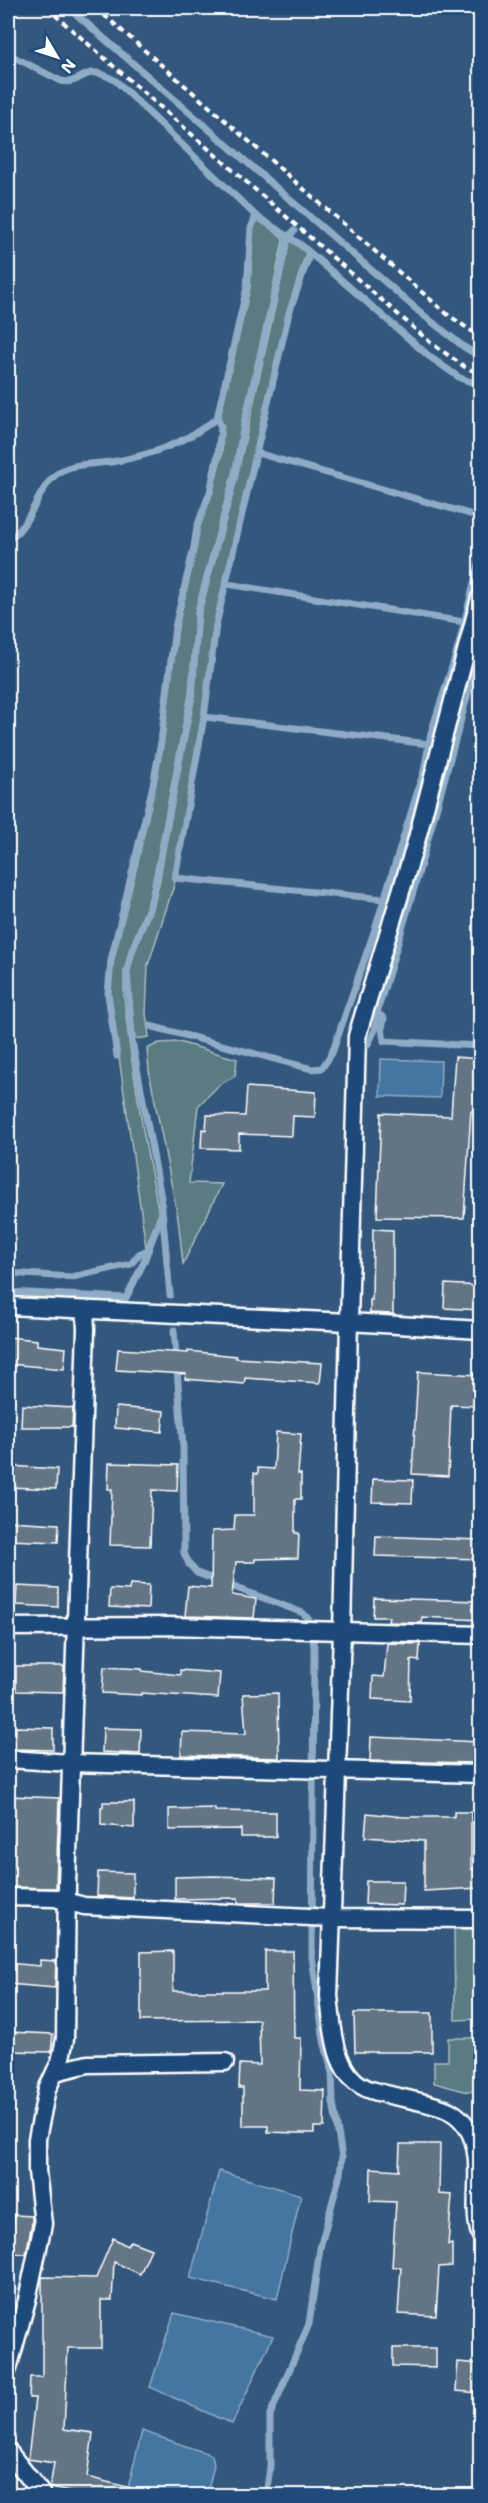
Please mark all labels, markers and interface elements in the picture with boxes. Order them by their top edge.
north arrow [27,27,87,87]
text: N [56,55,80,78]

